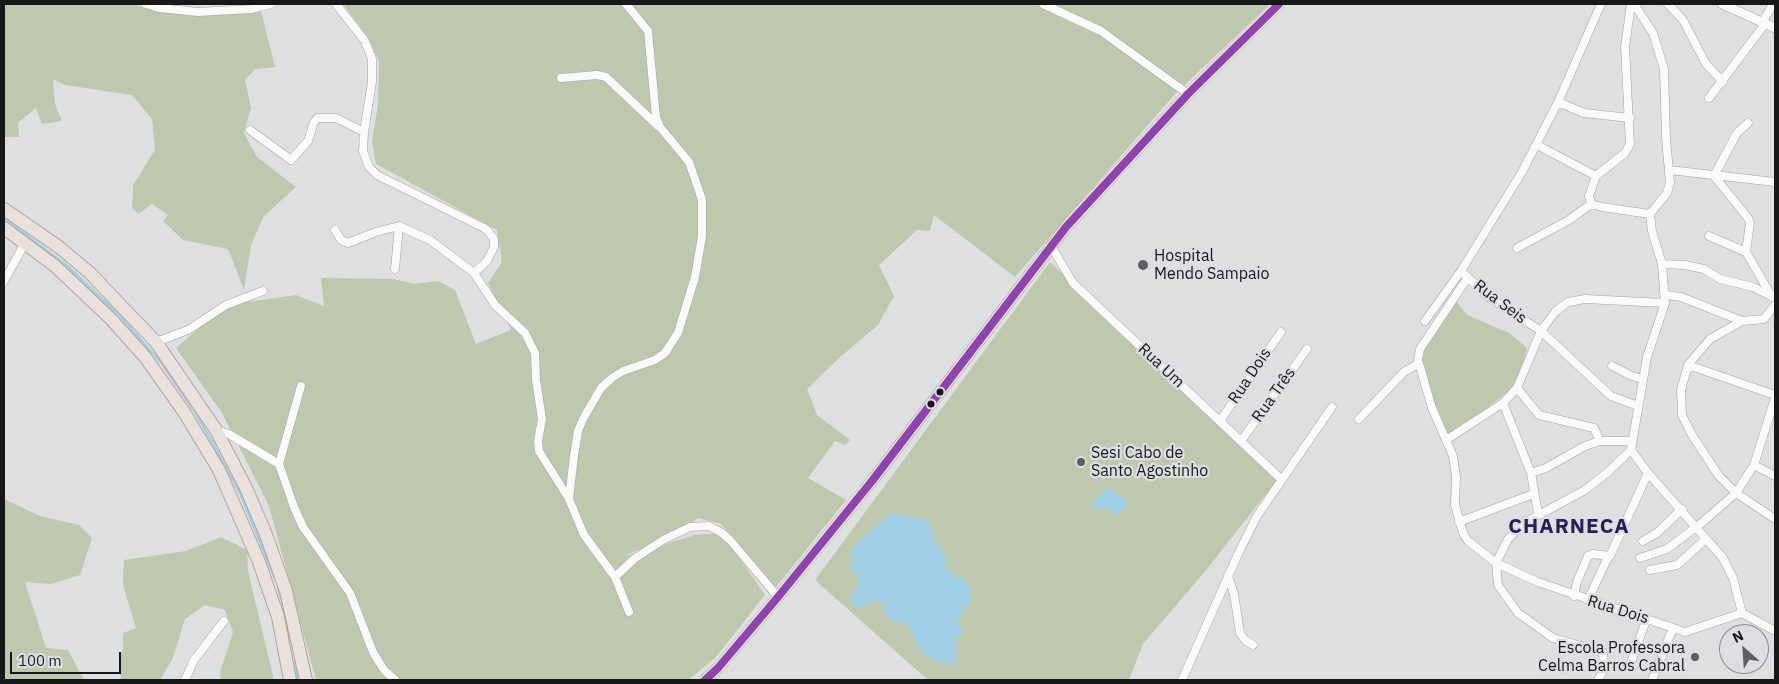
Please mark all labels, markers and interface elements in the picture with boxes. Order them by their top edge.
place label: Hospital Mendo Sampaio [1154,246,1269,284]
marker: Hospital Mendo Sampaio [1136,258,1150,272]
street label: Rua Seis [1470,276,1530,328]
street label: Rua Um [1134,340,1188,392]
street label: Rua Dois [1224,344,1276,408]
street label: Rua Três [1248,364,1300,426]
unlabelled marker [935,387,945,397]
unlabelled marker [926,399,936,409]
place label: Sesi Cabo de Santo Agostinho [1091,443,1208,481]
marker: Sesi Cabo de Santo Agostinho [1075,456,1087,468]
district label: CHARNECA [1507,514,1631,540]
street label: Rua Dois [1585,592,1651,628]
north arrow [1719,624,1769,674]
text: N [1729,626,1746,647]
place label: Escola Professora Celma Barros Cabral [1538,638,1685,676]
scale bar [12,642,124,674]
text: 100 m [18,651,62,670]
marker: Escola Professora Celma Barros Cabral [1689,651,1701,663]

